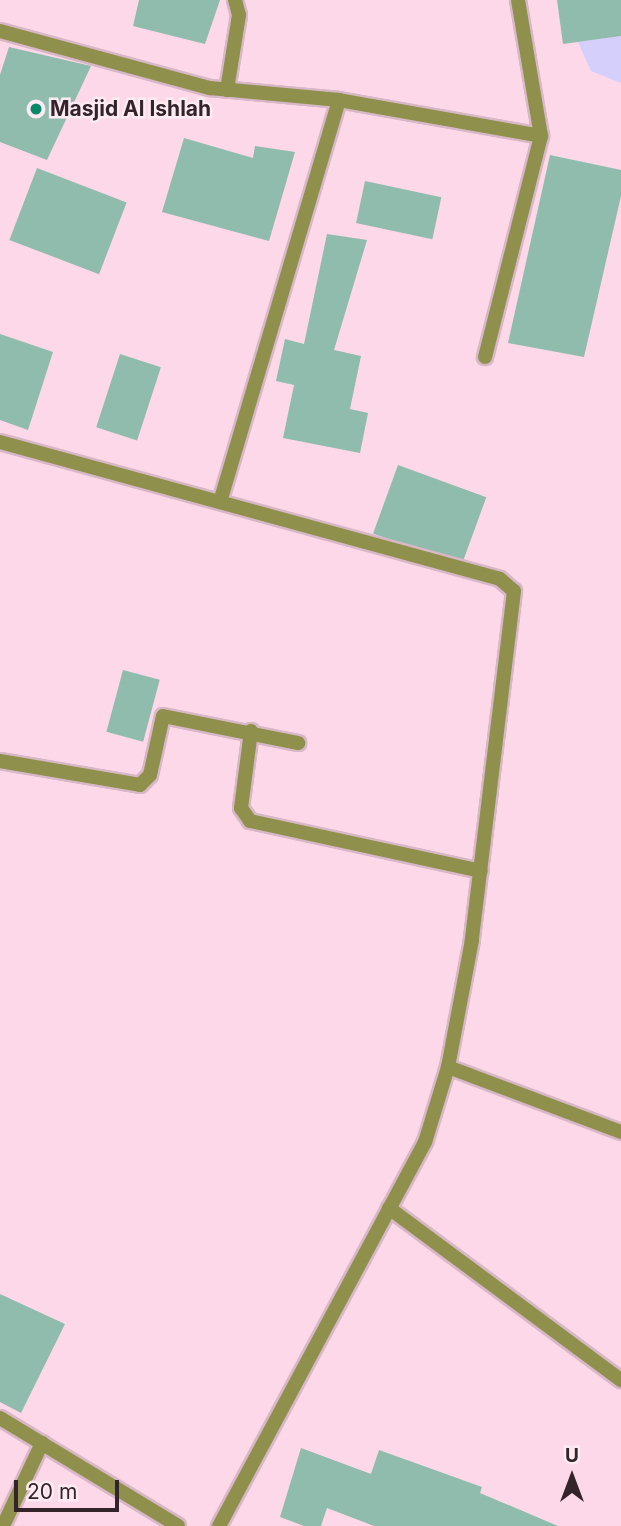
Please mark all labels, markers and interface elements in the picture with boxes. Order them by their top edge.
place label: Masjid Al Ishlah [50,96,211,122]
marker: Masjid Al Ishlah [28,101,44,117]
north arrow [537,1442,607,1512]
text: U [565,1444,579,1467]
scale bar [18,1466,122,1510]
text: 20 m [27,1479,77,1504]

